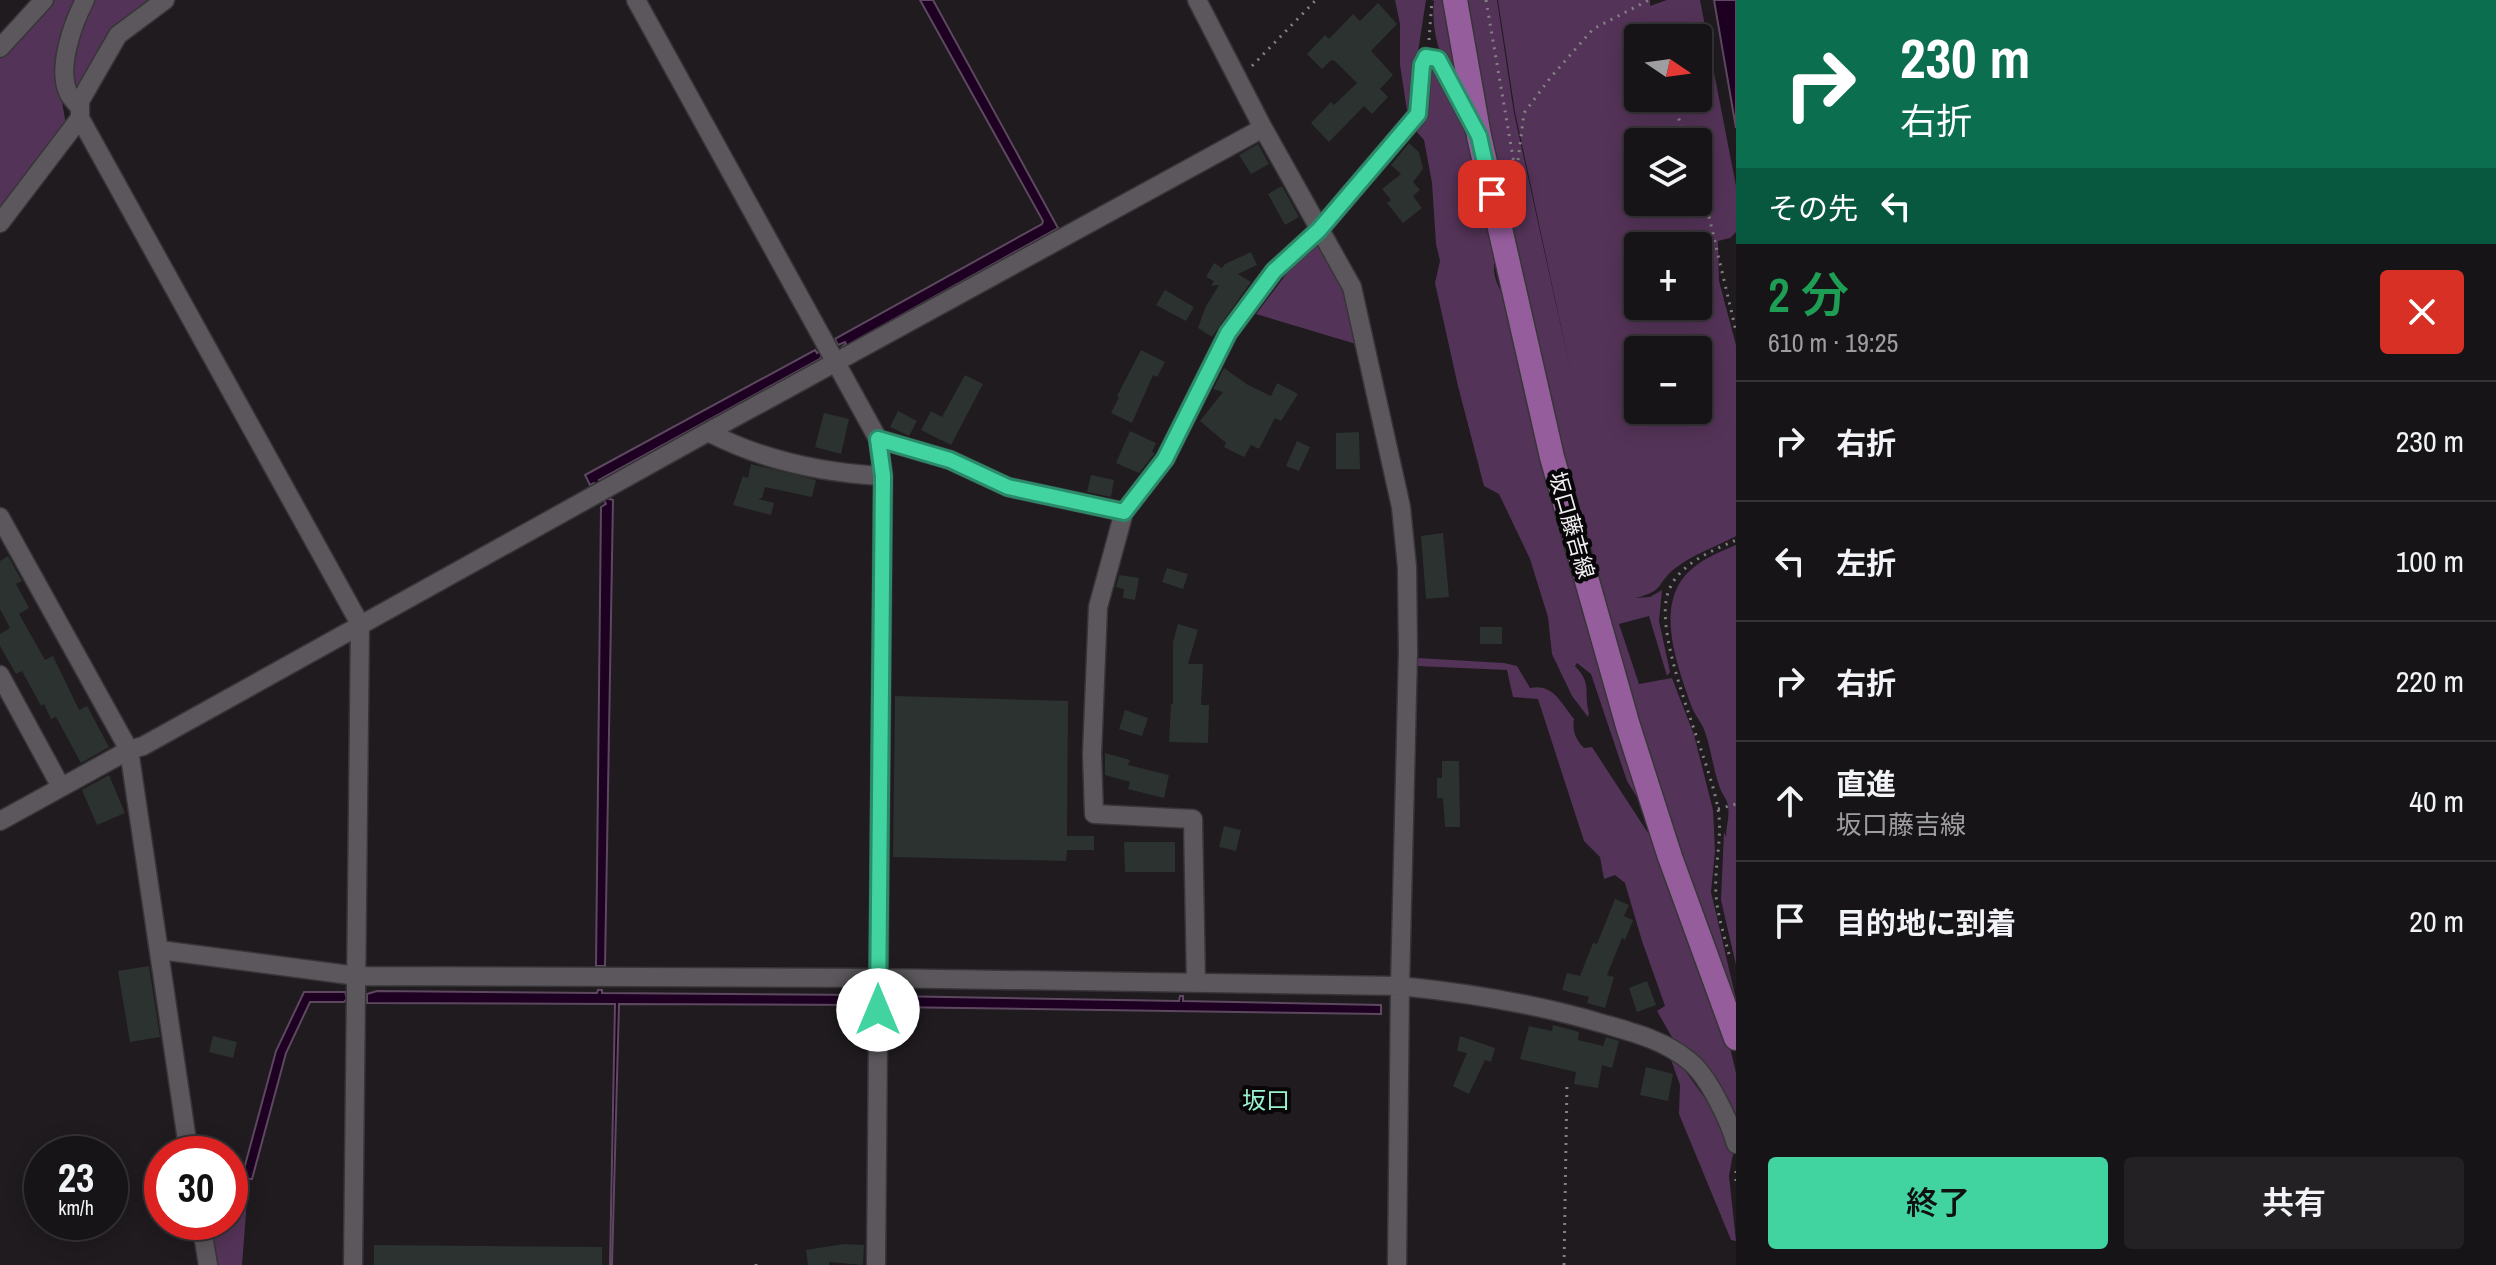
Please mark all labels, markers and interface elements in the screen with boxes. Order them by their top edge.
text: 230 m [1900,20,2030,95]
north arrow [1624,24,1712,112]
map controls [1624,24,1712,424]
icon: right [1768,32,1872,136]
text: 右折 [1900,97,1972,145]
button: layers [1624,128,1712,216]
pin [1458,160,1526,228]
icon: arrive [1470,172,1514,216]
icon: left [1874,184,1918,228]
text: その先 [1768,188,1858,228]
button: + [1624,232,1712,320]
text: 2 分 [1768,262,1849,327]
button: close [2380,270,2464,354]
text: 610 m · 19:25 [1768,325,1898,360]
button: − [1624,336,1712,424]
icon: right [1768,419,1812,463]
text: 230 m [2396,421,2464,461]
text: 右折 [1836,423,1896,463]
street label: 坂口藤吉線 [1542,468,1602,582]
icon: left [1768,539,1812,583]
text: 100 m [2396,541,2464,581]
text: 左折 [1836,543,1896,583]
icon: right [1768,659,1812,703]
text: 220 m [2396,661,2464,701]
text: 右折 [1836,663,1896,703]
text: 直進 [1836,764,1896,804]
icon: ahead [1768,779,1812,823]
text: 40 m [2409,781,2464,821]
text: 坂口藤吉線 [1836,807,1966,842]
icon: arrive [1768,899,1812,943]
text: 20 m [2409,901,2464,941]
text: 目的地に到着 [1836,903,2016,943]
position arrow [836,968,920,1052]
district label: 坂口 [1242,1084,1290,1116]
speed limit sign: 30 [144,1136,248,1240]
text: 23 [58,1151,94,1204]
button: 終了 [1768,1157,2108,1249]
button: 共有 [2124,1157,2464,1249]
text: km/h [58,1194,94,1221]

